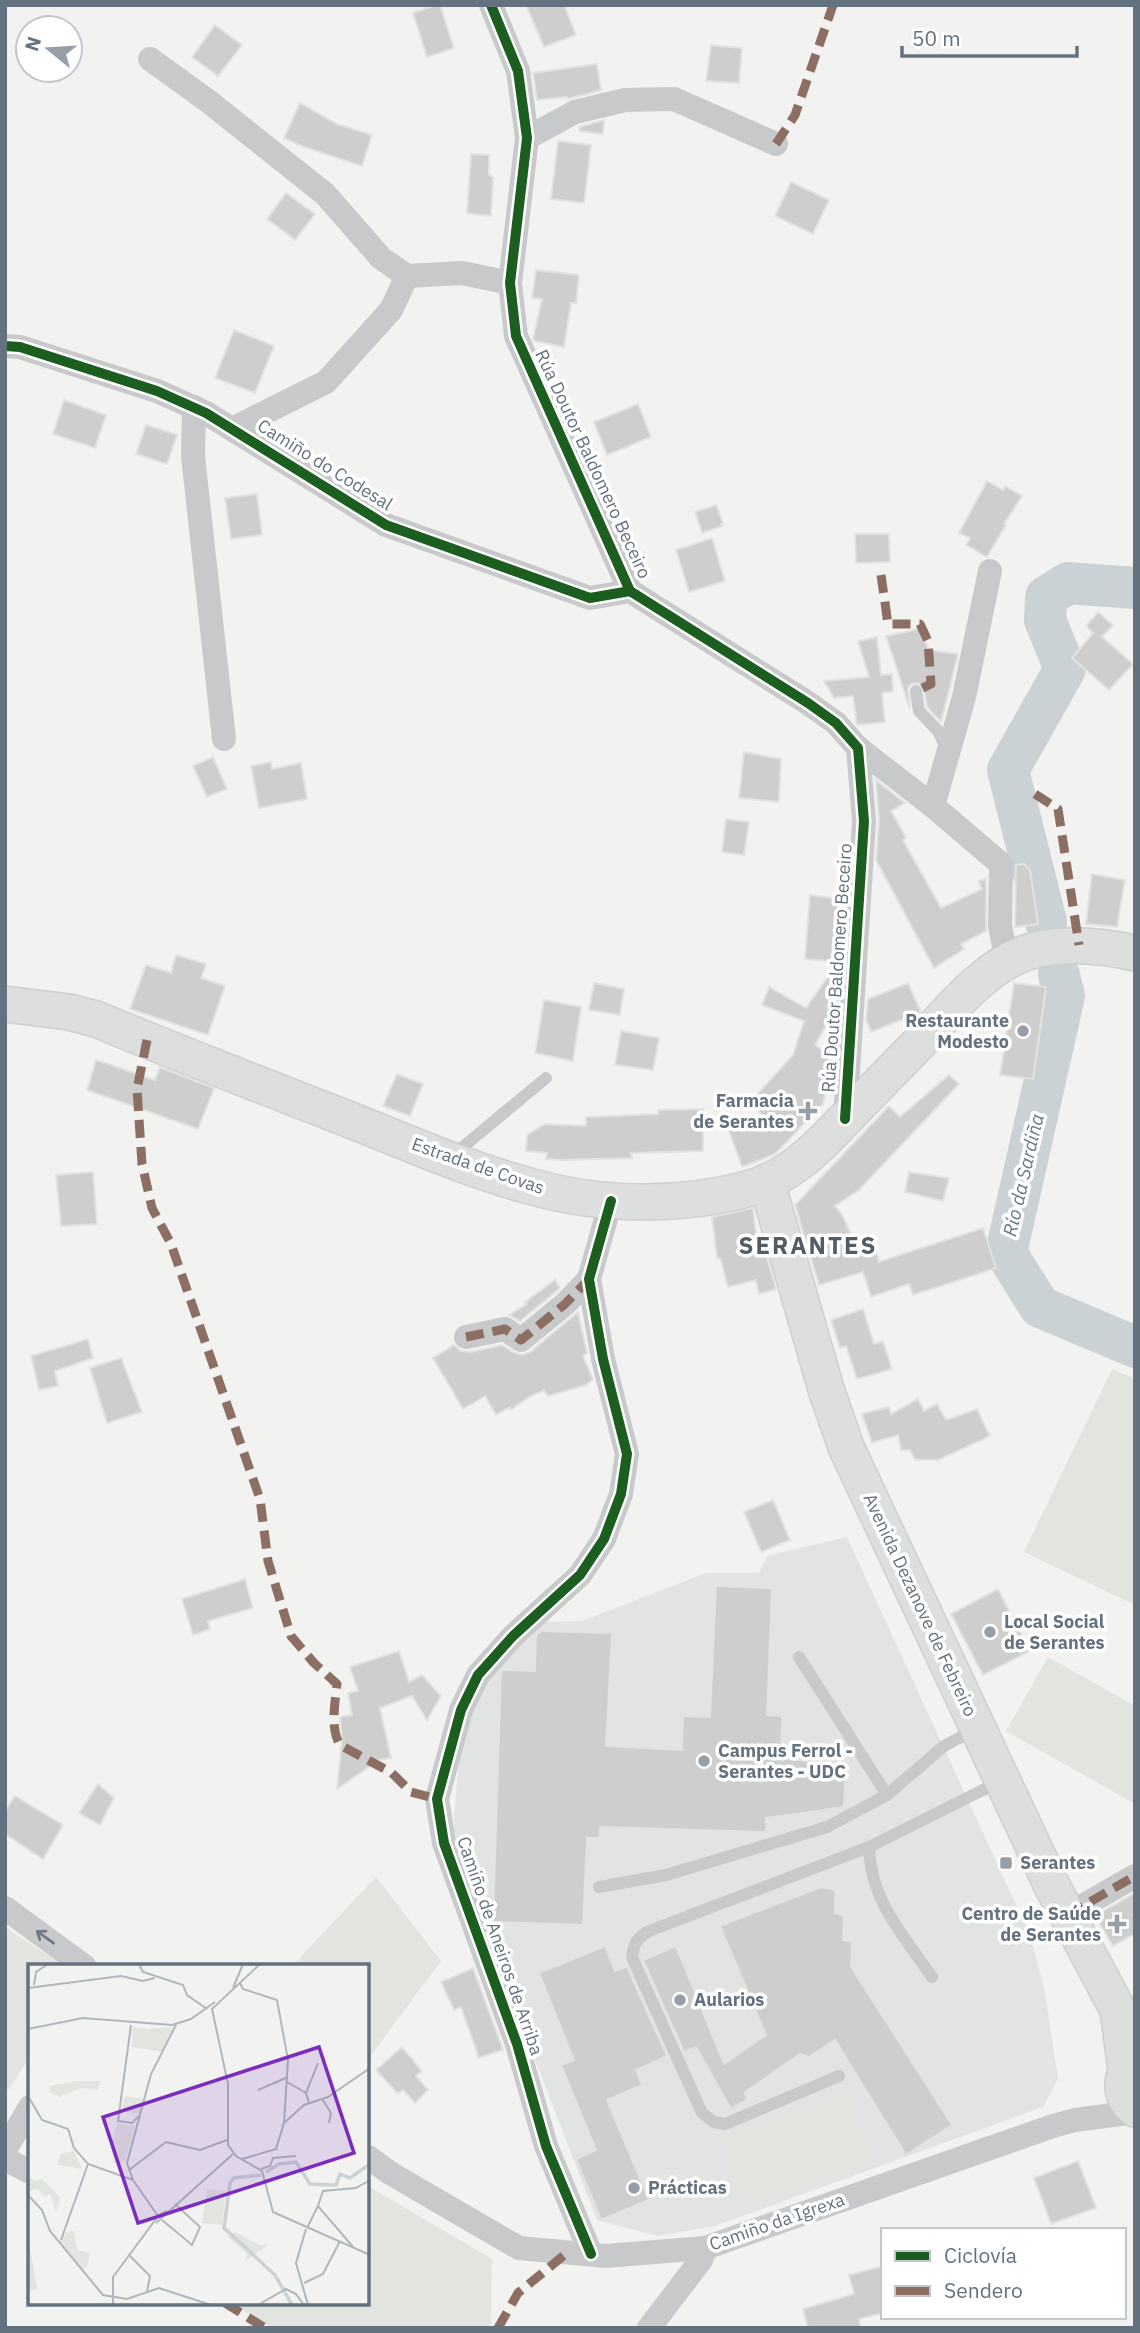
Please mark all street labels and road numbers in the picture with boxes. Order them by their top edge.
street label: Rúa Doutor Baldomero Beceiro [530,346,657,582]
street label: Camiño do Codesal [253,414,397,515]
street label: Rúa Doutor Baldomero Beceiro [816,842,857,1093]
street label: Estrada de Covas [409,1132,547,1199]
street label: Avenida Dezanove de Febreiro [859,1490,982,1720]
street label: Camiño de Aneiros de Arriba [452,1833,549,2059]
street label: Camiño da Igrexa [706,2187,848,2255]

